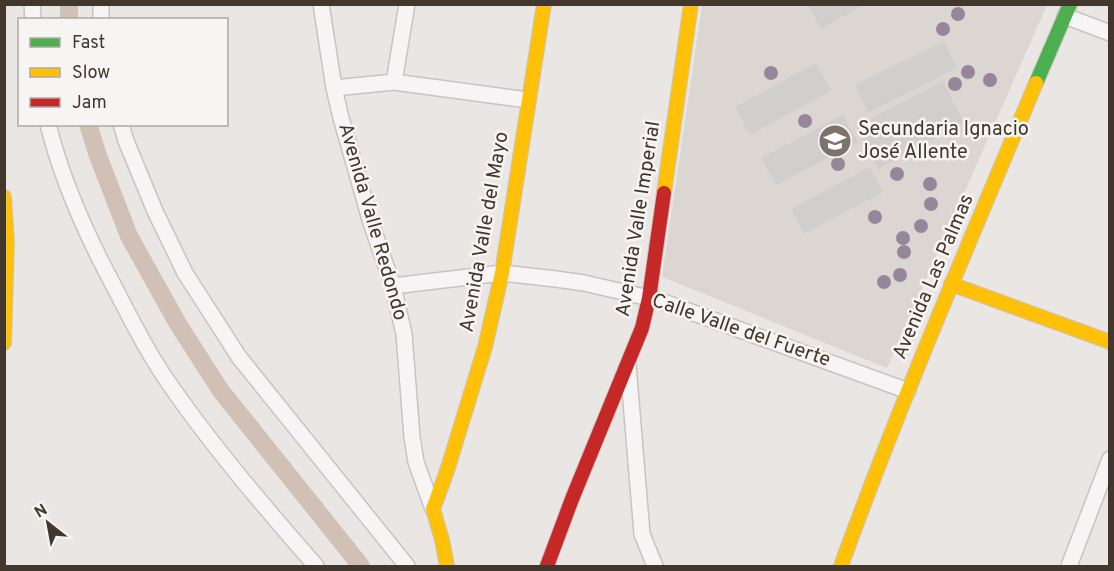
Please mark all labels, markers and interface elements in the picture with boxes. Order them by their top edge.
legend [18,18,228,126]
text: Fast [72,32,105,55]
text: Slow [72,62,110,85]
text: Jam [72,92,107,115]
place label: Secundaria Ignacio José Allente [858,117,1029,166]
street label: Avenida Valle Imperial [611,119,667,319]
street label: Avenida Valle Redondo [331,120,413,324]
school or university icon: Secundaria Ignacio José Allente [817,123,853,159]
street label: Avenida Valle del Mayo [455,130,515,334]
street label: Avenida Las Palmas [887,190,981,364]
street label: Calle Valle del Fuerte [648,288,834,374]
north arrow [18,493,78,553]
text: N [31,500,51,523]

